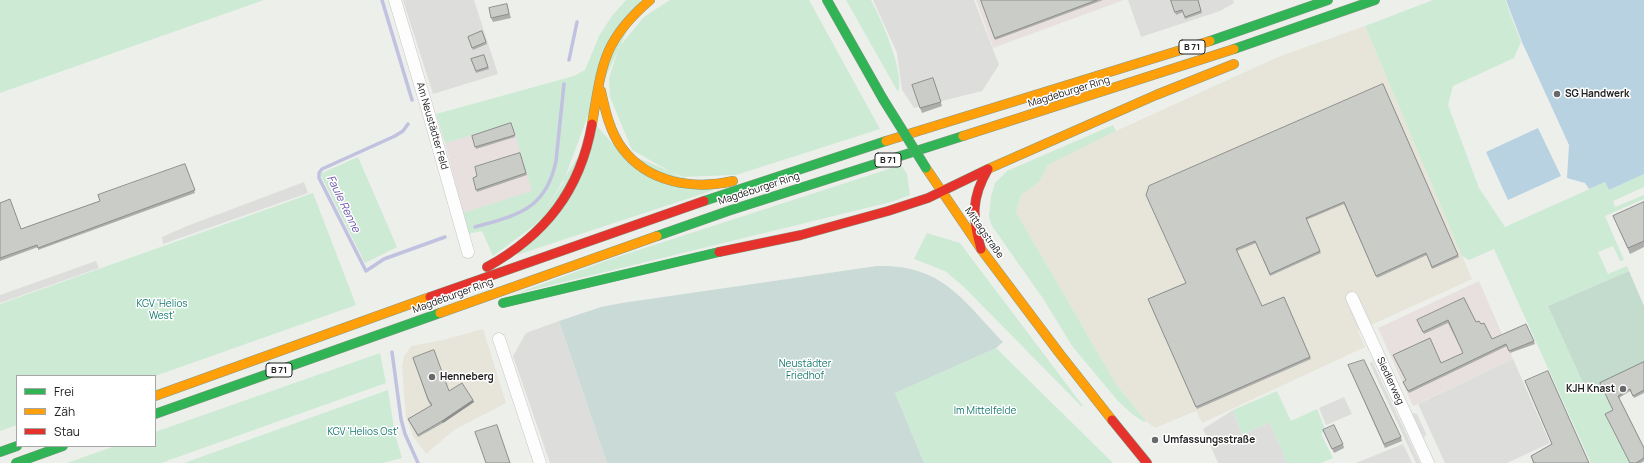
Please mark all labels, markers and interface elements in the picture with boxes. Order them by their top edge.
road number: B 71 [1179,40,1205,54]
street label: Magdeburger Ring [1027,74,1111,110]
street label: Am Neustädter Feld [414,81,450,171]
place label: SG Handwerk [1565,88,1629,100]
marker: SG Handwerk [1552,89,1562,99]
road number: B 71 [875,153,901,167]
street label: Magdeburger Ring [717,170,801,208]
water label: Faule Renne [324,173,362,235]
street label: Mittagstraße [962,205,1006,261]
street label: Magdeburger Ring [411,276,495,316]
park label: KGV 'Helios West' [137,298,187,322]
street label: Siedlerweg [1374,355,1406,407]
park label: Neustädter Friedhof [779,358,831,382]
road number: B 71 [266,363,292,377]
place label: Henneberg [440,371,494,383]
marker: Henneberg [427,372,437,382]
legend [16,375,156,447]
text: Frei [54,383,74,400]
place label: KJH Knast [1566,383,1615,395]
marker: KJH Knast [1618,384,1628,394]
text: Zäh [54,403,75,420]
park label: Im Mittelfelde [954,405,1016,417]
text: Stau [54,423,80,440]
park label: KGV 'Helios Ost' [327,426,399,438]
place label: Umfassungsstraße [1163,434,1255,446]
marker: Umfassungsstraße [1150,435,1160,445]

